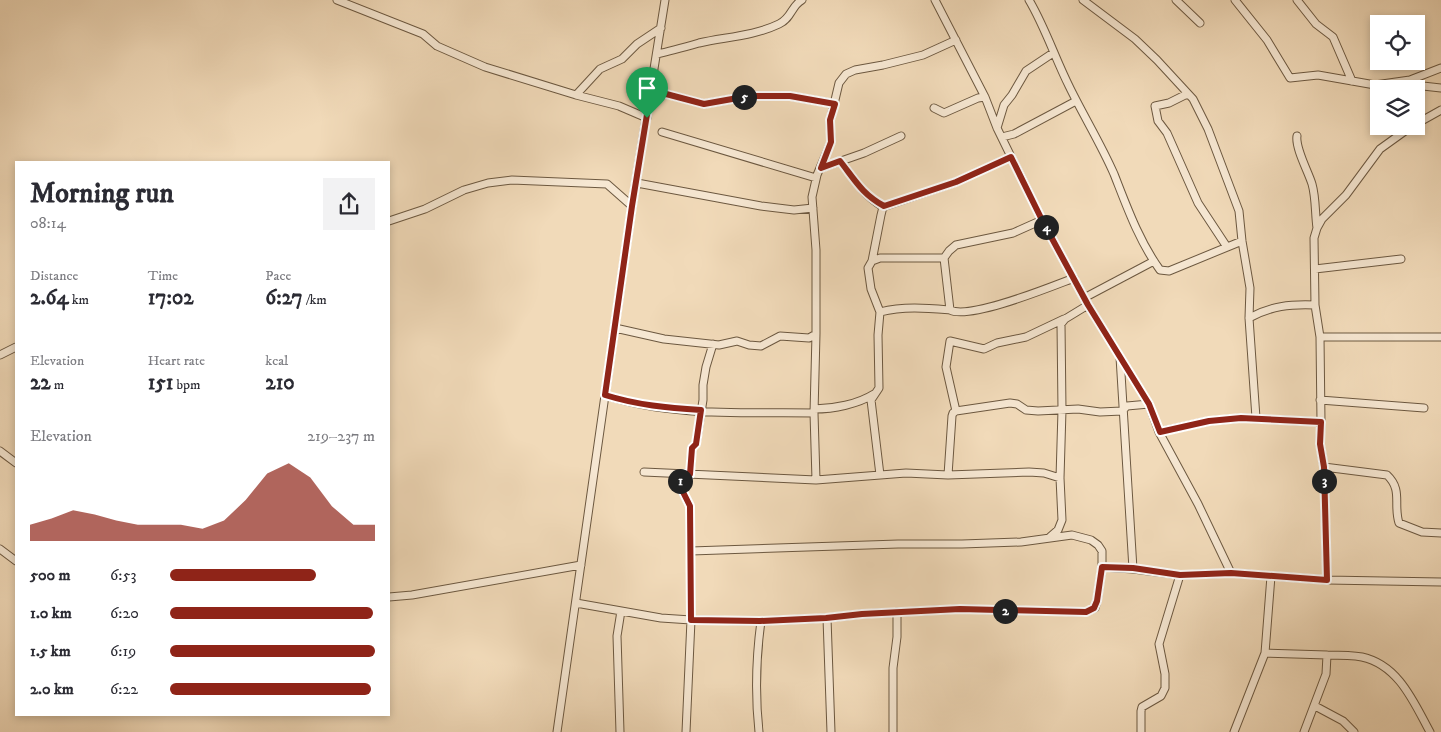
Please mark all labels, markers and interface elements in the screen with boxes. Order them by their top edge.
map controls [1370,15,1425,135]
button: locate [1370,15,1425,70]
pin [626,67,668,118]
icon: arrive [633,74,661,102]
button: layers [1370,80,1425,135]
pin: 5 [732,84,756,110]
text: 5 [741,88,748,106]
text: Morning run [30,176,174,211]
button: share [323,178,375,230]
text: 08:14 [30,213,66,233]
pin: 4 [1034,214,1058,240]
text: 4 [1042,218,1051,236]
text: Distance [30,267,78,285]
text: Time [148,267,178,285]
text: Pace [265,267,291,285]
text: 2.64 [30,285,69,311]
text: 17:02 [148,285,194,311]
text: 6:27 [265,285,303,311]
text: km [69,291,89,309]
text: /km [303,291,327,309]
text: Elevation [30,352,84,370]
text: Heart rate [148,352,205,370]
text: kcal [265,352,288,370]
text: 22 [30,370,51,396]
text: 151 [148,370,173,396]
text: 210 [265,370,295,396]
text: m [51,376,64,394]
text: bpm [173,376,201,394]
text: Elevation [30,426,92,446]
text: 219–237 m [307,426,375,446]
pin: 1 [668,468,692,494]
pin: 3 [1312,468,1336,494]
text: 1 [678,472,683,490]
text: 3 [1322,472,1327,490]
text: 500 m [30,565,71,585]
text: 6:53 [110,565,136,585]
pin: 2 [992,598,1018,624]
text: 2 [1002,602,1009,620]
text: 1.0 km [30,603,72,623]
text: 6:20 [110,603,139,623]
text: 1.5 km [30,641,71,661]
text: 6:19 [110,641,136,661]
text: 2.0 km [30,679,74,699]
text: 6:22 [110,679,138,699]

